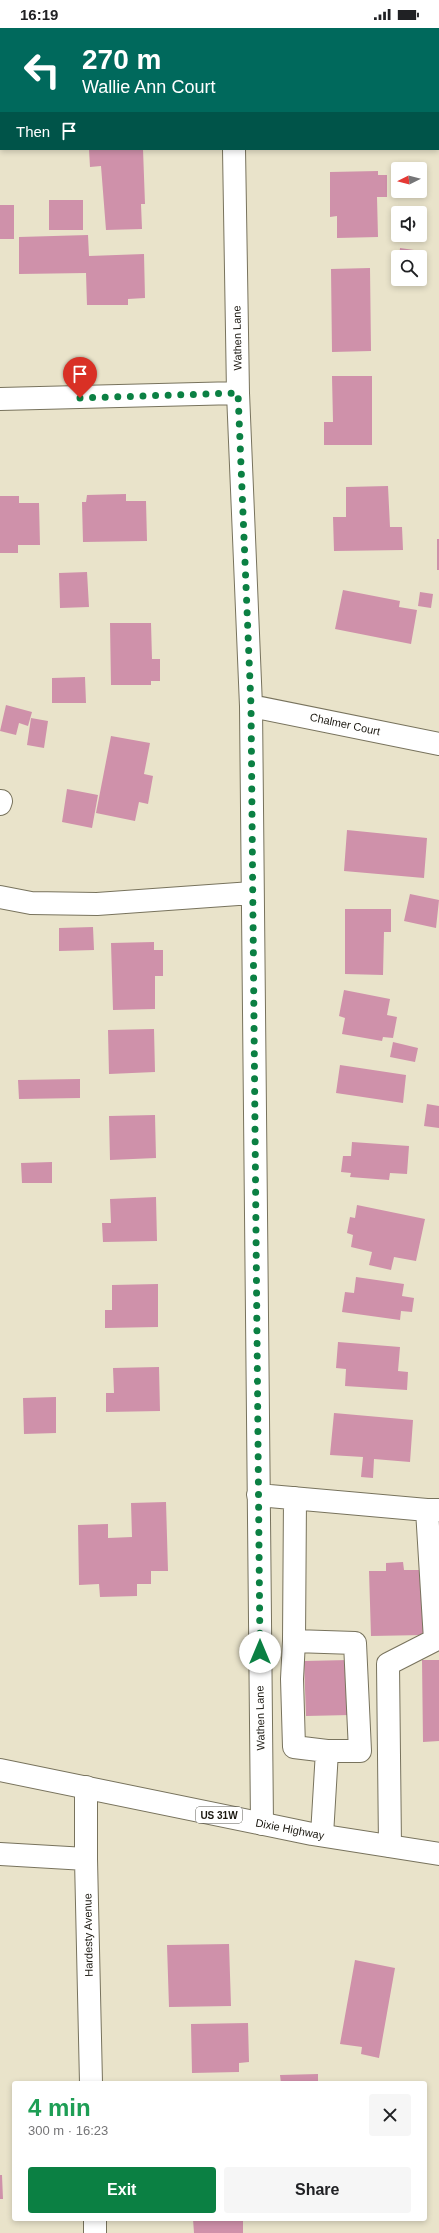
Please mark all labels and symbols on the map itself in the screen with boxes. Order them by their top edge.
north arrow [391,162,427,198]
street label: Wathen Lane [230,305,244,371]
pin [63,357,97,398]
street label: Chalmer Court [309,711,381,737]
position arrow [239,1631,281,1673]
street label: Wathen Lane [253,1685,267,1751]
road number: US 31W [196,1807,242,1823]
street label: Dixie Highway [255,1816,326,1842]
street label: Hardesty Avenue [81,1893,95,1977]

